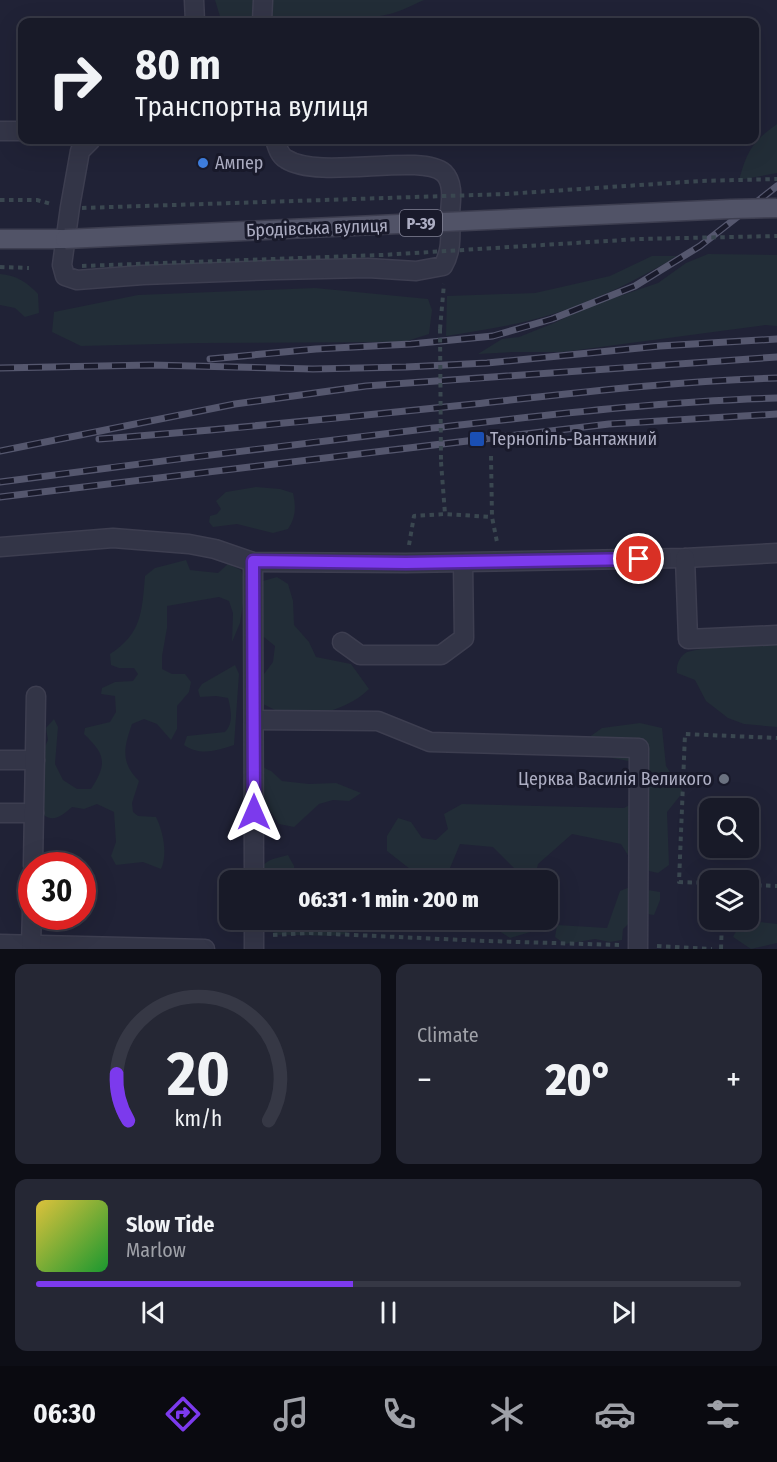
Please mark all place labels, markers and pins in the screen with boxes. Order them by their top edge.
place label: Ампер [215,152,263,174]
marker: Ампер [196,156,210,170]
place label: Тернопіль-Вантажний [490,428,657,450]
marker: Тернопіль-Вантажний [468,430,486,448]
pin [613,533,664,584]
place label: Церква Василія Великого [518,768,712,790]
marker: Церква Василія Великого [717,772,731,786]

